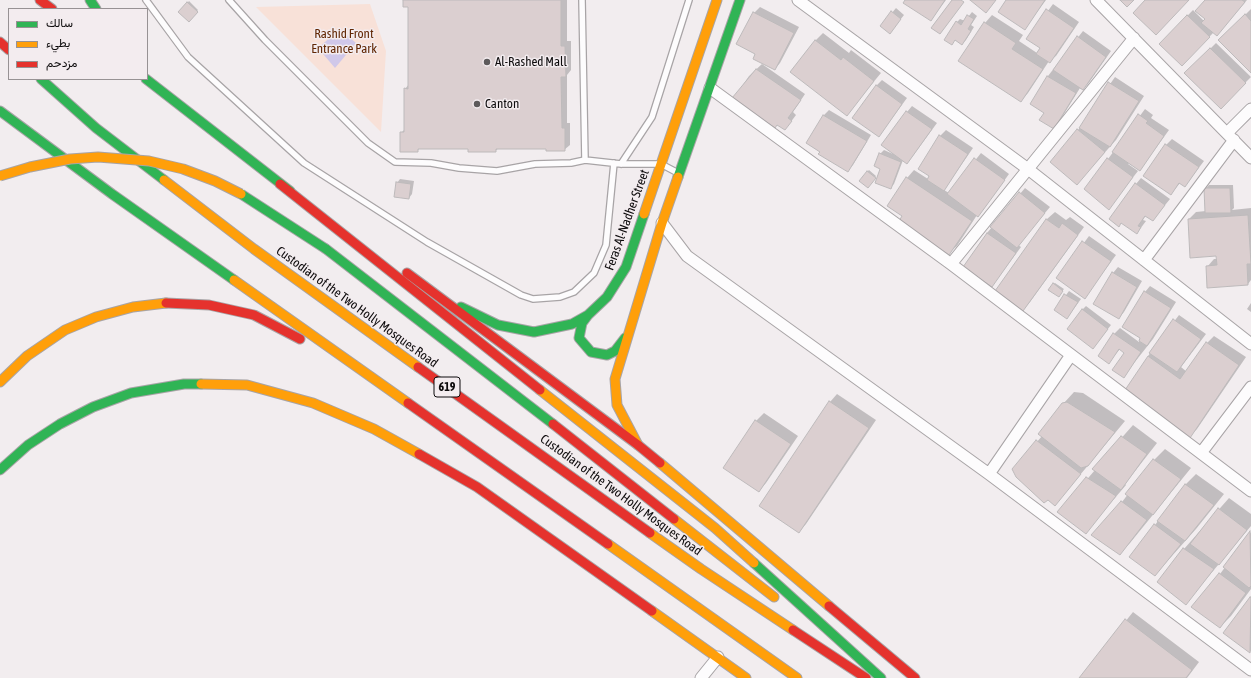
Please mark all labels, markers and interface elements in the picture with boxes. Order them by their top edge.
legend [8,8,148,80]
text: سالك [46,16,73,30]
park label: Rashid Front Entrance Park [311,26,377,57]
text: بطيء [46,36,70,50]
place label: Al-Rashed Mall [495,54,567,70]
text: مزدحم [46,56,77,70]
marker: Al-Rashed Mall [482,57,492,67]
place label: Canton [485,96,519,112]
marker: Canton [472,99,482,109]
street label: Feras Al-Nadher Street [602,167,652,273]
street label: Custodian of the Two Holly Mosques Road [273,243,441,371]
road number: 619 [434,377,460,397]
street label: Custodian of the Two Holly Mosques Road [537,431,705,559]

